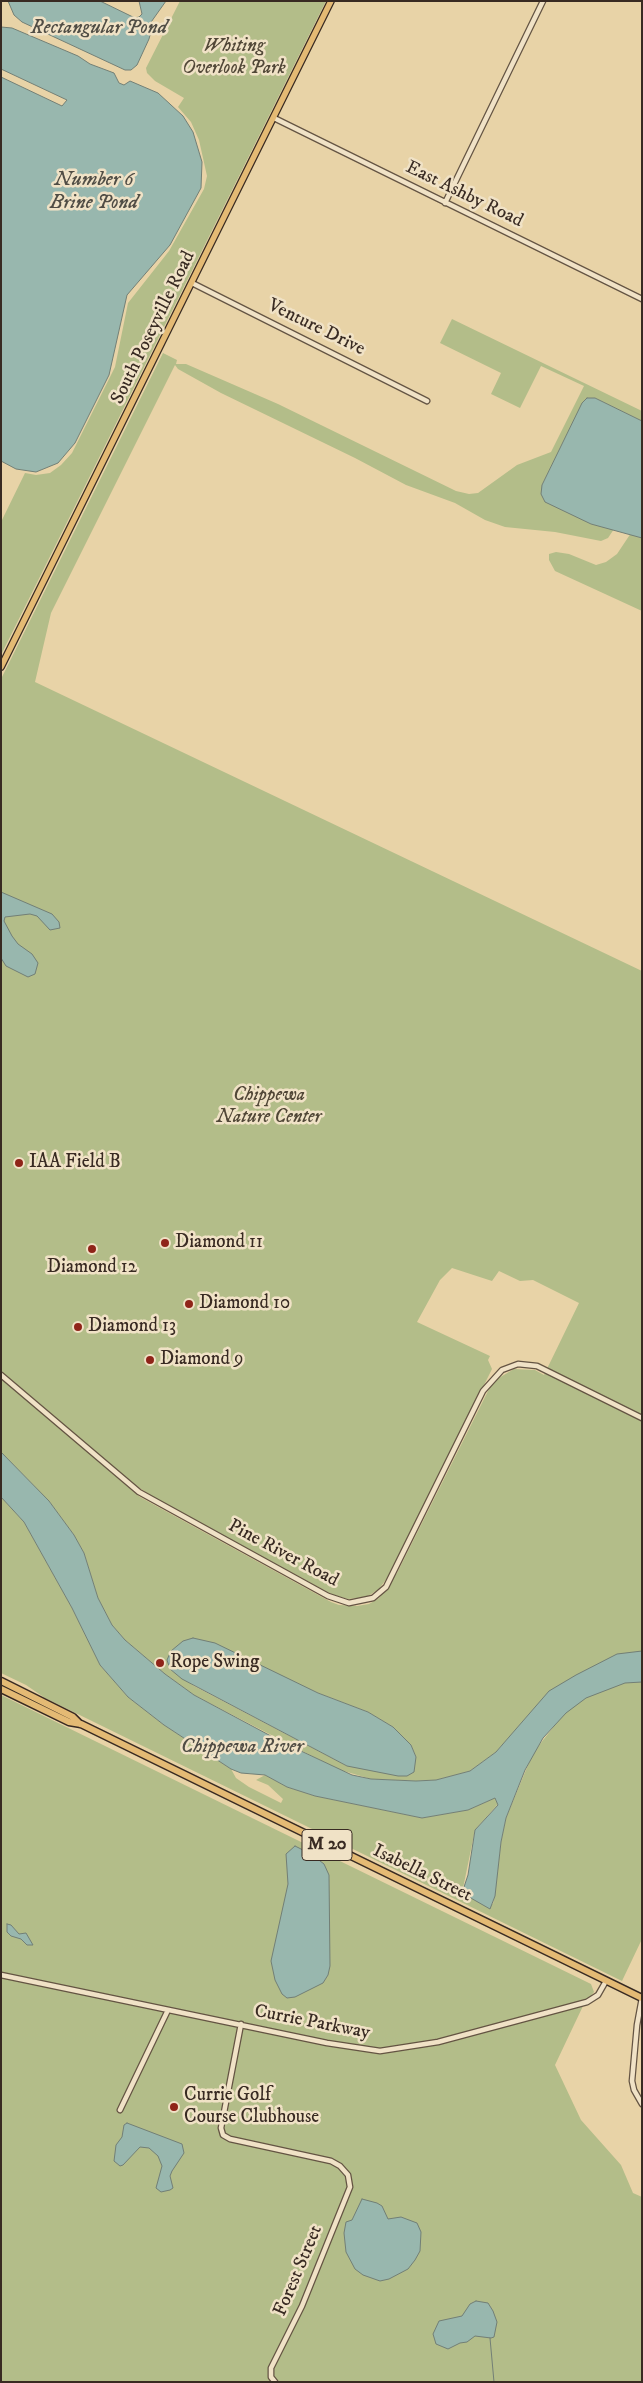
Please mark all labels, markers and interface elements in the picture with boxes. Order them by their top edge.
water label: Rectangular Pond [31,17,167,41]
park label: Whiting Overlook Park [182,36,286,80]
street label: East Ashby Road [402,157,526,233]
water label: Number 6 Brine Pond [50,169,138,216]
street label: South Poseyville Road [107,248,201,408]
street label: Venture Drive [264,295,368,361]
park label: Chippewa Nature Center [217,1085,321,1129]
place label: IAA Field B [29,1152,121,1174]
marker: IAA Field B [13,1157,25,1169]
place label: Diamond 11 [175,1232,263,1254]
marker: Diamond 11 [159,1237,171,1249]
marker: Diamond 12 [86,1243,98,1255]
place label: Diamond 12 [47,1257,137,1279]
place label: Diamond 10 [199,1293,290,1315]
marker: Diamond 10 [183,1298,195,1310]
place label: Diamond 13 [88,1316,176,1338]
marker: Diamond 13 [72,1321,84,1333]
place label: Diamond 9 [160,1349,243,1371]
marker: Diamond 9 [144,1354,156,1366]
street label: Pine River Road [224,1515,342,1593]
place label: Rope Swing [170,1652,259,1674]
marker: Rope Swing [154,1657,166,1669]
water label: Chippewa River [181,1736,303,1760]
road number: M 20 [302,1830,352,1860]
street label: Isabella Street [369,1840,475,1908]
street label: Currie Parkway [252,2001,372,2045]
place label: Currie Golf Course Clubhouse [184,2085,319,2129]
marker: Currie Golf Course Clubhouse [168,2101,180,2113]
street label: Forest Street [270,2222,328,2320]

